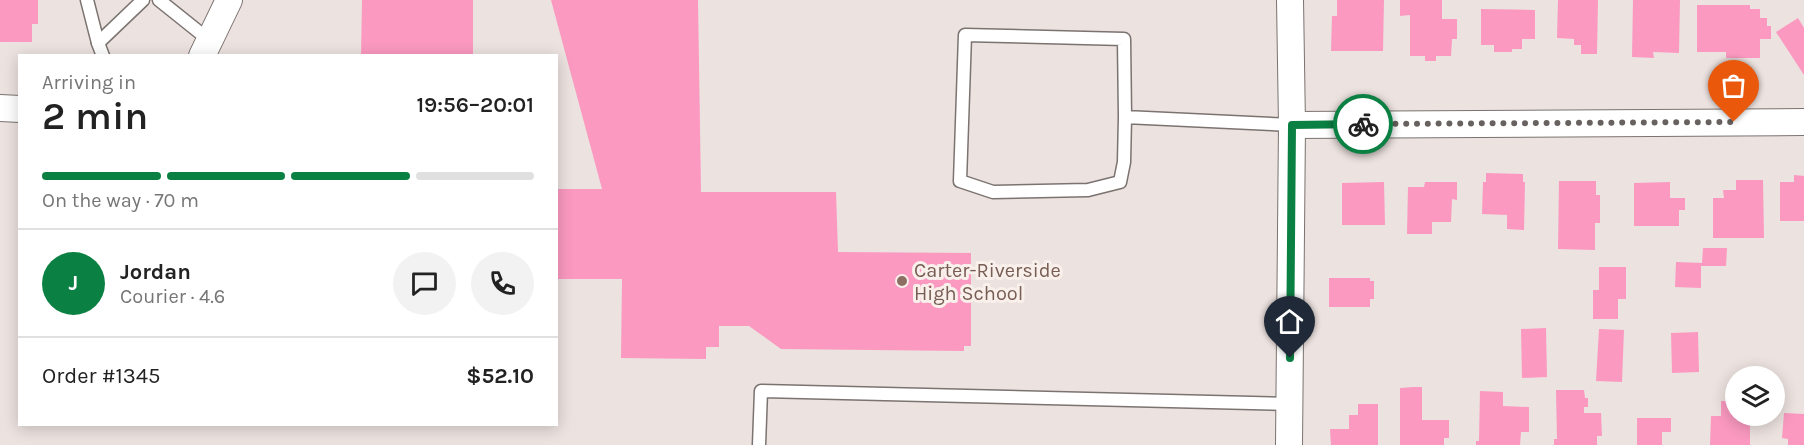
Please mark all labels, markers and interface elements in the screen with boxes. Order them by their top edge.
pin [1708,60,1759,122]
icon: bag [1717,69,1750,102]
text: Arriving in [42,71,136,94]
text: 19:56–20:01 [416,92,534,118]
text: 2 min [42,93,148,139]
courier [1333,94,1393,154]
icon: bike [1347,108,1380,141]
text: On the way · 70 m [42,189,199,212]
button: chat [393,252,456,315]
button: phone [471,252,534,315]
text: Jordan [120,259,191,285]
place label: Carter-Riverside High School [914,259,1061,305]
text: J [69,270,78,296]
marker: Carter-Riverside High School [895,274,909,288]
text: Courier · 4.6 [120,285,225,308]
pin [1264,296,1315,358]
icon: home [1273,305,1306,338]
text: Order #1345 [42,363,160,389]
text: $52.10 [466,363,534,389]
map controls [1725,366,1785,426]
button: layers [1725,366,1785,426]

